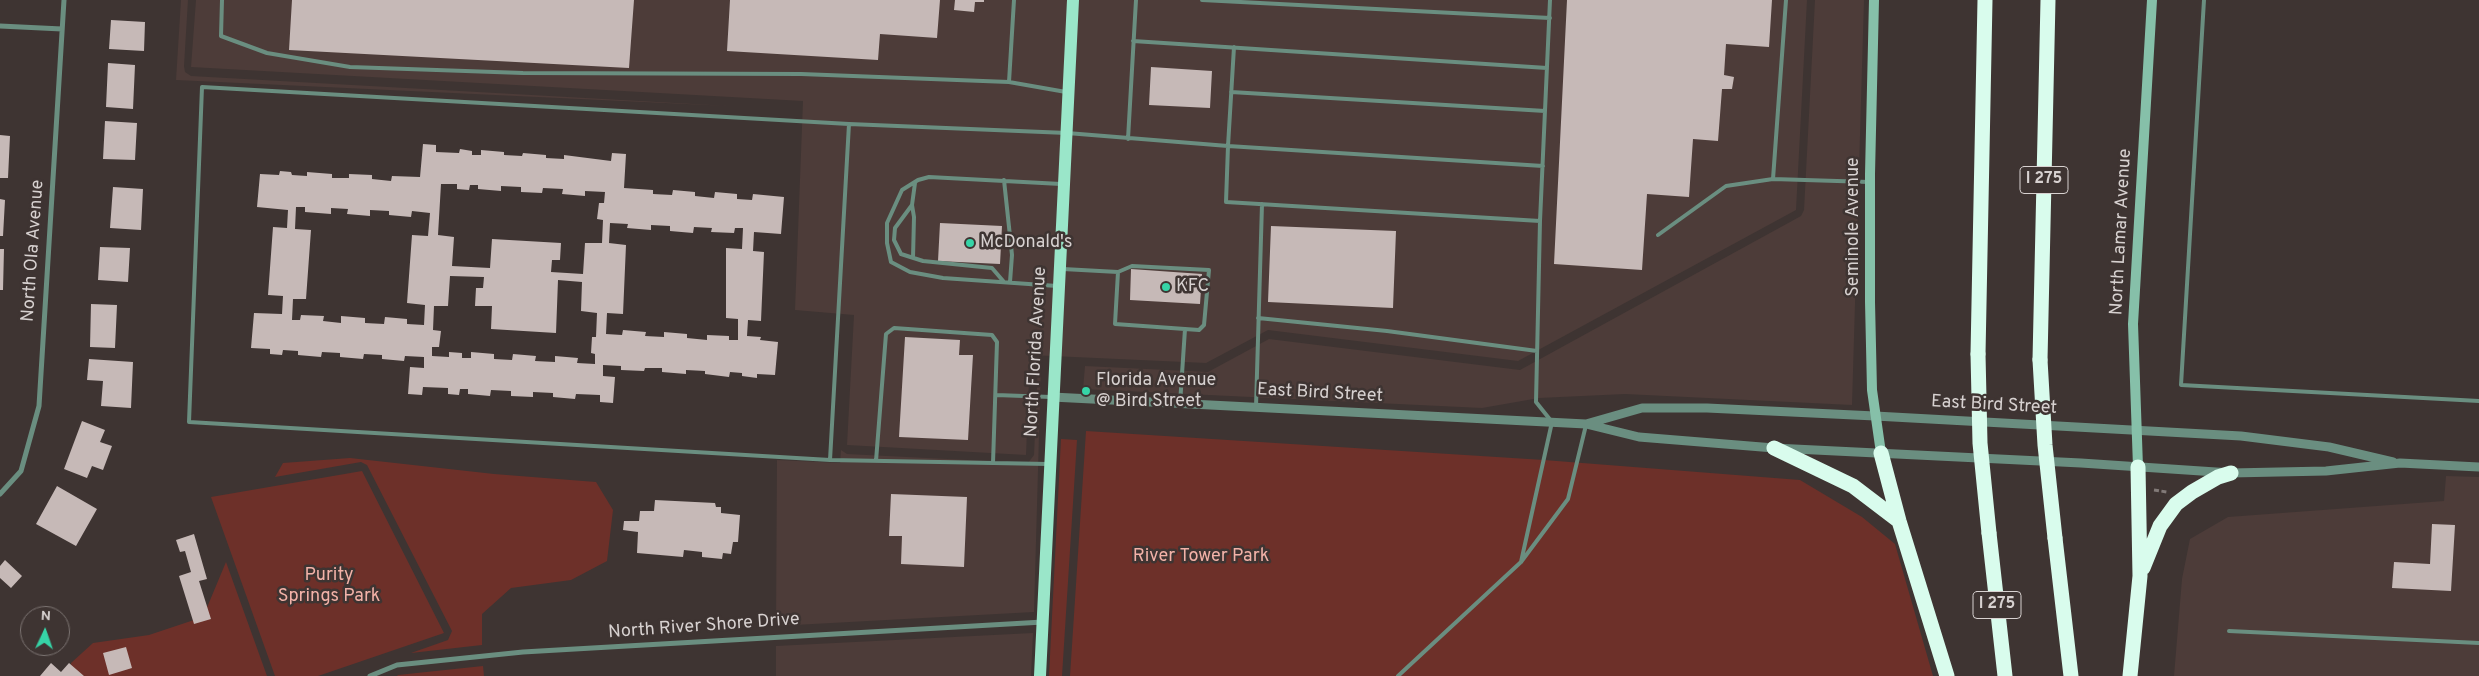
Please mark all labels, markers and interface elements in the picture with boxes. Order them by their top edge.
street label: North Lamar Avenue [2107,148,2137,316]
street label: Seminole Avenue [1843,157,1865,297]
road number: I 275 [2020,166,2068,194]
street label: North Ola Avenue [18,179,50,323]
place label: McDonald's [980,232,1072,254]
marker: McDonald's [964,237,976,249]
street label: North Florida Avenue [1022,266,1052,438]
place label: KFC [1176,276,1209,298]
marker: KFC [1160,281,1172,293]
place label: Florida Avenue @ Bird Street [1096,370,1216,412]
street label: East Bird Street [1256,380,1384,408]
marker: Florida Avenue @ Bird Street [1080,385,1092,397]
street label: East Bird Street [1930,392,2058,420]
park label: River Tower Park [1133,546,1269,568]
park label: Purity Springs Park [278,565,380,608]
road number: I 275 [1973,592,2021,618]
north arrow [20,606,70,656]
text: N [40,608,51,625]
street label: North River Shore Drive [608,610,800,644]

